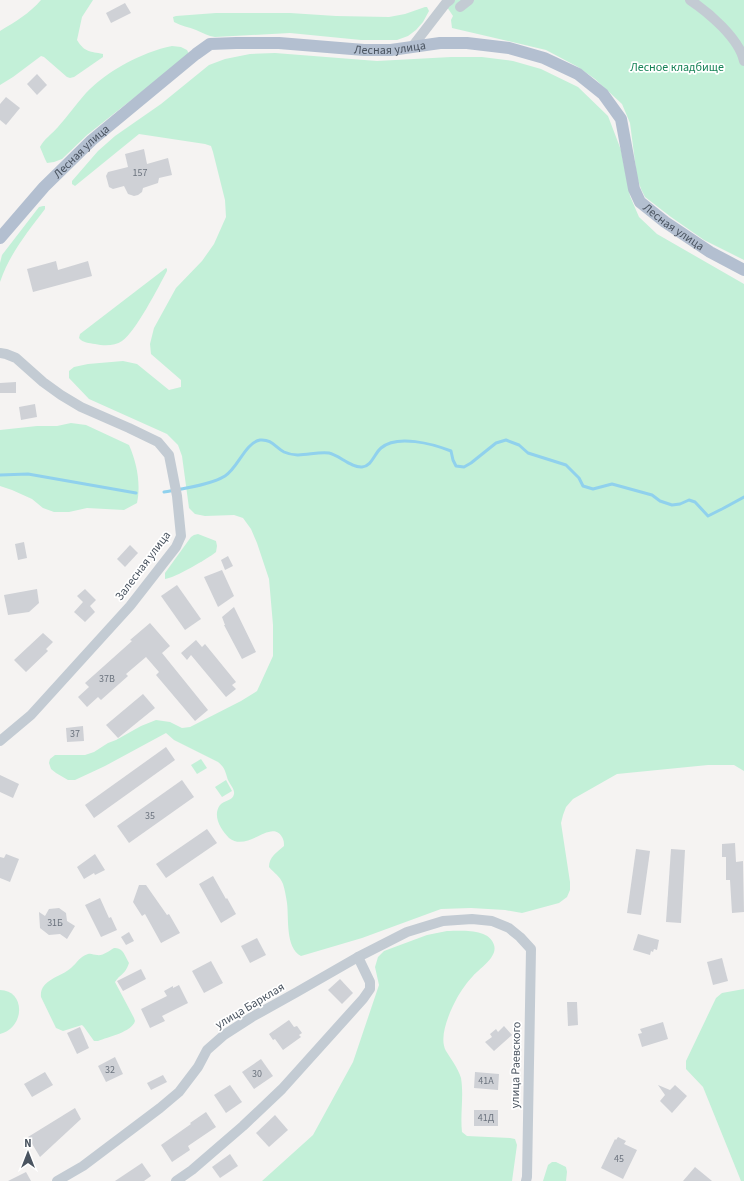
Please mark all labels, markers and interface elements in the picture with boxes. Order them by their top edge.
street label: Лесная улица [353,37,427,59]
park label: Лесное кладбище [630,59,724,76]
street label: Лесная улица [49,120,113,182]
house number: 157 [133,166,147,180]
street label: Лесная улица [639,199,708,254]
street label: Залесная улица [111,528,175,604]
house number: 37В [99,672,115,686]
house number: 37 [70,727,80,741]
house number: 35 [145,809,155,823]
house number: 31Б [47,916,63,930]
street label: улица Барклая [212,979,288,1033]
street label: улица Раевского [507,1021,525,1109]
house number: 32 [105,1063,115,1077]
house number: 30 [252,1067,262,1081]
house number: 41А [478,1074,494,1088]
house number: 41Д [478,1111,495,1125]
north arrow [8,1133,48,1173]
text: N [24,1136,32,1151]
house number: 45 [614,1152,624,1166]

